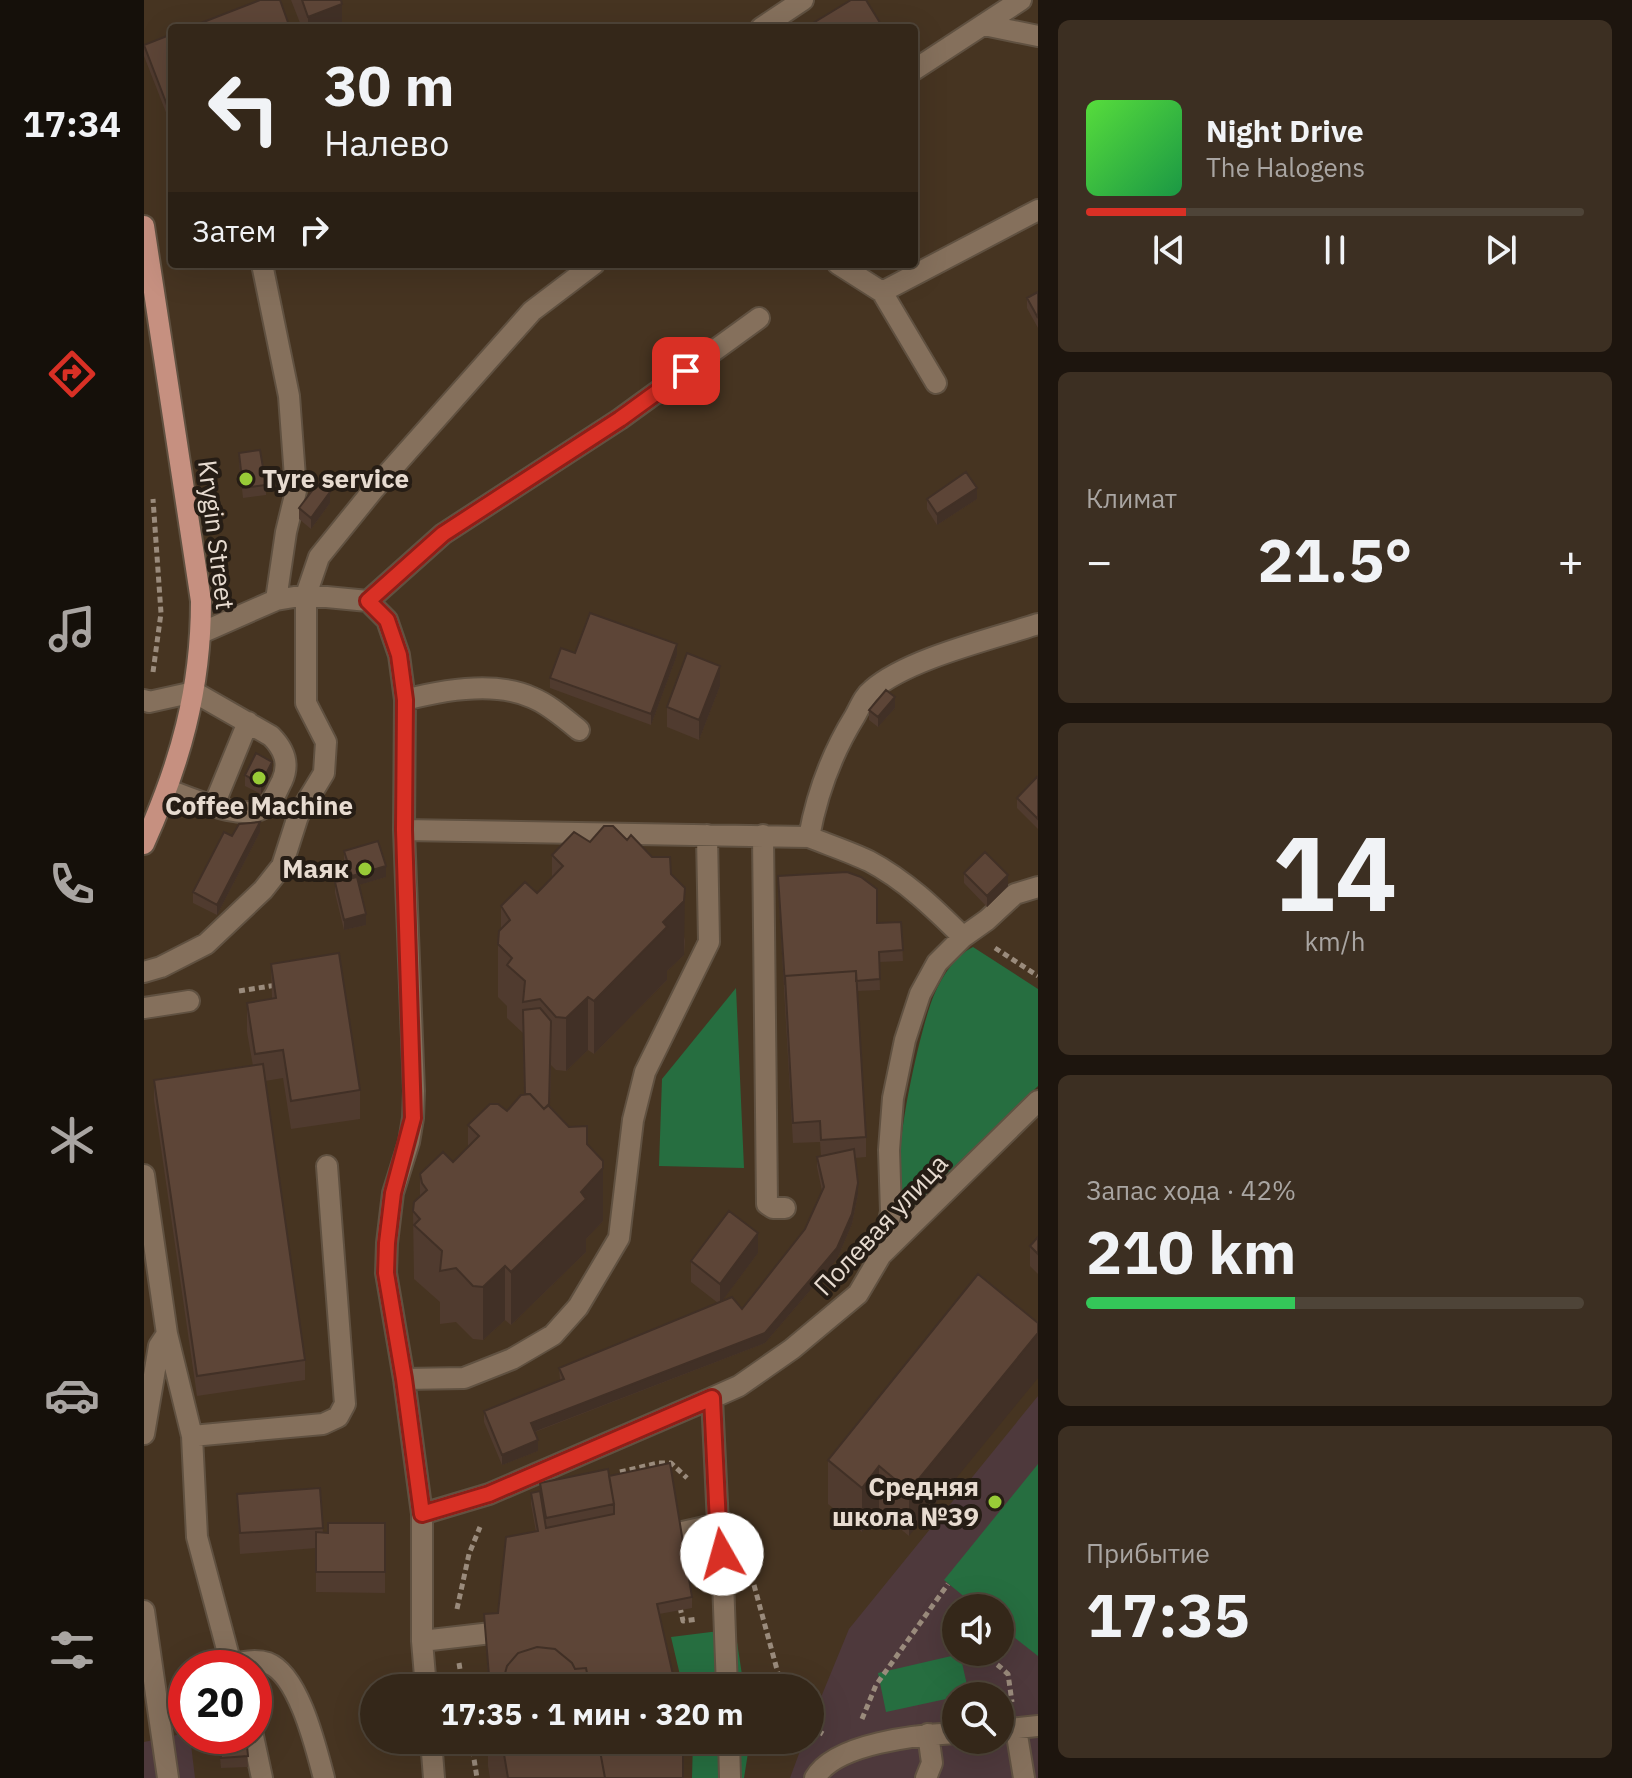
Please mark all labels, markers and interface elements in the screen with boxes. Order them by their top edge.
text: 30 m [324,49,454,121]
icon: left [192,56,296,160]
text: 17:34 [23,100,121,147]
text: Night Drive [1206,111,1364,150]
text: Налево [324,119,449,166]
text: The Halogens [1206,150,1365,184]
icon: right [292,208,336,252]
text: Затем [192,211,276,250]
icon: previous [1147,228,1191,272]
icon: pause [1313,228,1357,272]
icon: next [1479,228,1523,272]
pin [652,337,720,405]
icon: directions [44,346,100,402]
icon: arrive [664,349,708,393]
street label: Krygin Street [191,458,243,612]
place label: Tyre service [262,461,409,495]
marker: Tyre service [237,470,255,488]
text: Климат [1086,481,1177,515]
text: 21.5° [1258,520,1412,599]
text: − [1086,532,1112,589]
text: + [1558,532,1584,589]
icon: music [44,601,100,657]
marker: Coffee Machine [250,769,268,787]
place label: Coffee Machine [165,788,353,822]
text: 14 [1273,804,1397,940]
place label: Маяк [282,851,349,885]
icon: phone [44,856,100,912]
marker: Маяк [356,860,374,878]
text: km/h [1304,924,1366,958]
icon: climate [44,1112,100,1168]
street label: Полевая улица [806,1146,955,1302]
text: Запас хода · 42% [1086,1173,1296,1207]
text: 210 km [1086,1212,1296,1291]
icon: car [44,1367,100,1423]
place label: Средняя школа №39 [832,1469,979,1533]
marker: Средняя школа №39 [986,1493,1004,1511]
position arrow [680,1512,764,1596]
text: Прибытие [1086,1536,1210,1570]
text: 17:35 [1086,1575,1250,1654]
map controls [942,1594,1014,1754]
button: sound [942,1594,1014,1666]
icon: filters [44,1622,100,1678]
speed limit sign: 20 [168,1650,272,1754]
button: search [942,1682,1014,1754]
text: 17:35 · 1 мин · 320 m [440,1694,744,1733]

